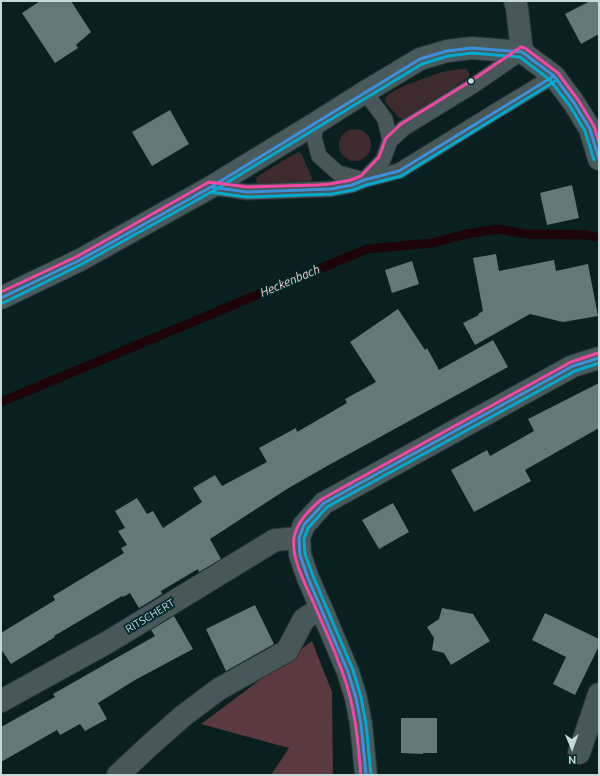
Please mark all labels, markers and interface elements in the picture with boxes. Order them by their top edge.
unlabelled marker [466,76,476,86]
water label: Heckenbach [258,262,322,300]
street label: RITSCHERT [123,596,177,636]
north arrow [552,728,592,768]
text: N [568,754,576,766]

